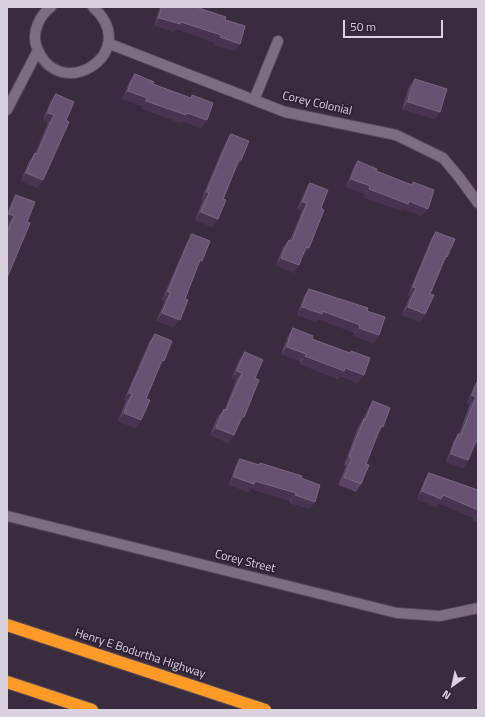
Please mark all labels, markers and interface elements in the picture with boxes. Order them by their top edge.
scale bar [345,12,445,38]
text: 50 m [350,17,376,36]
street label: Corey Colonial [281,89,353,119]
street label: Corey Street [213,548,277,576]
street label: Henry E Bodurtha Highway [73,626,207,682]
north arrow [433,665,473,705]
text: N [439,686,454,704]

